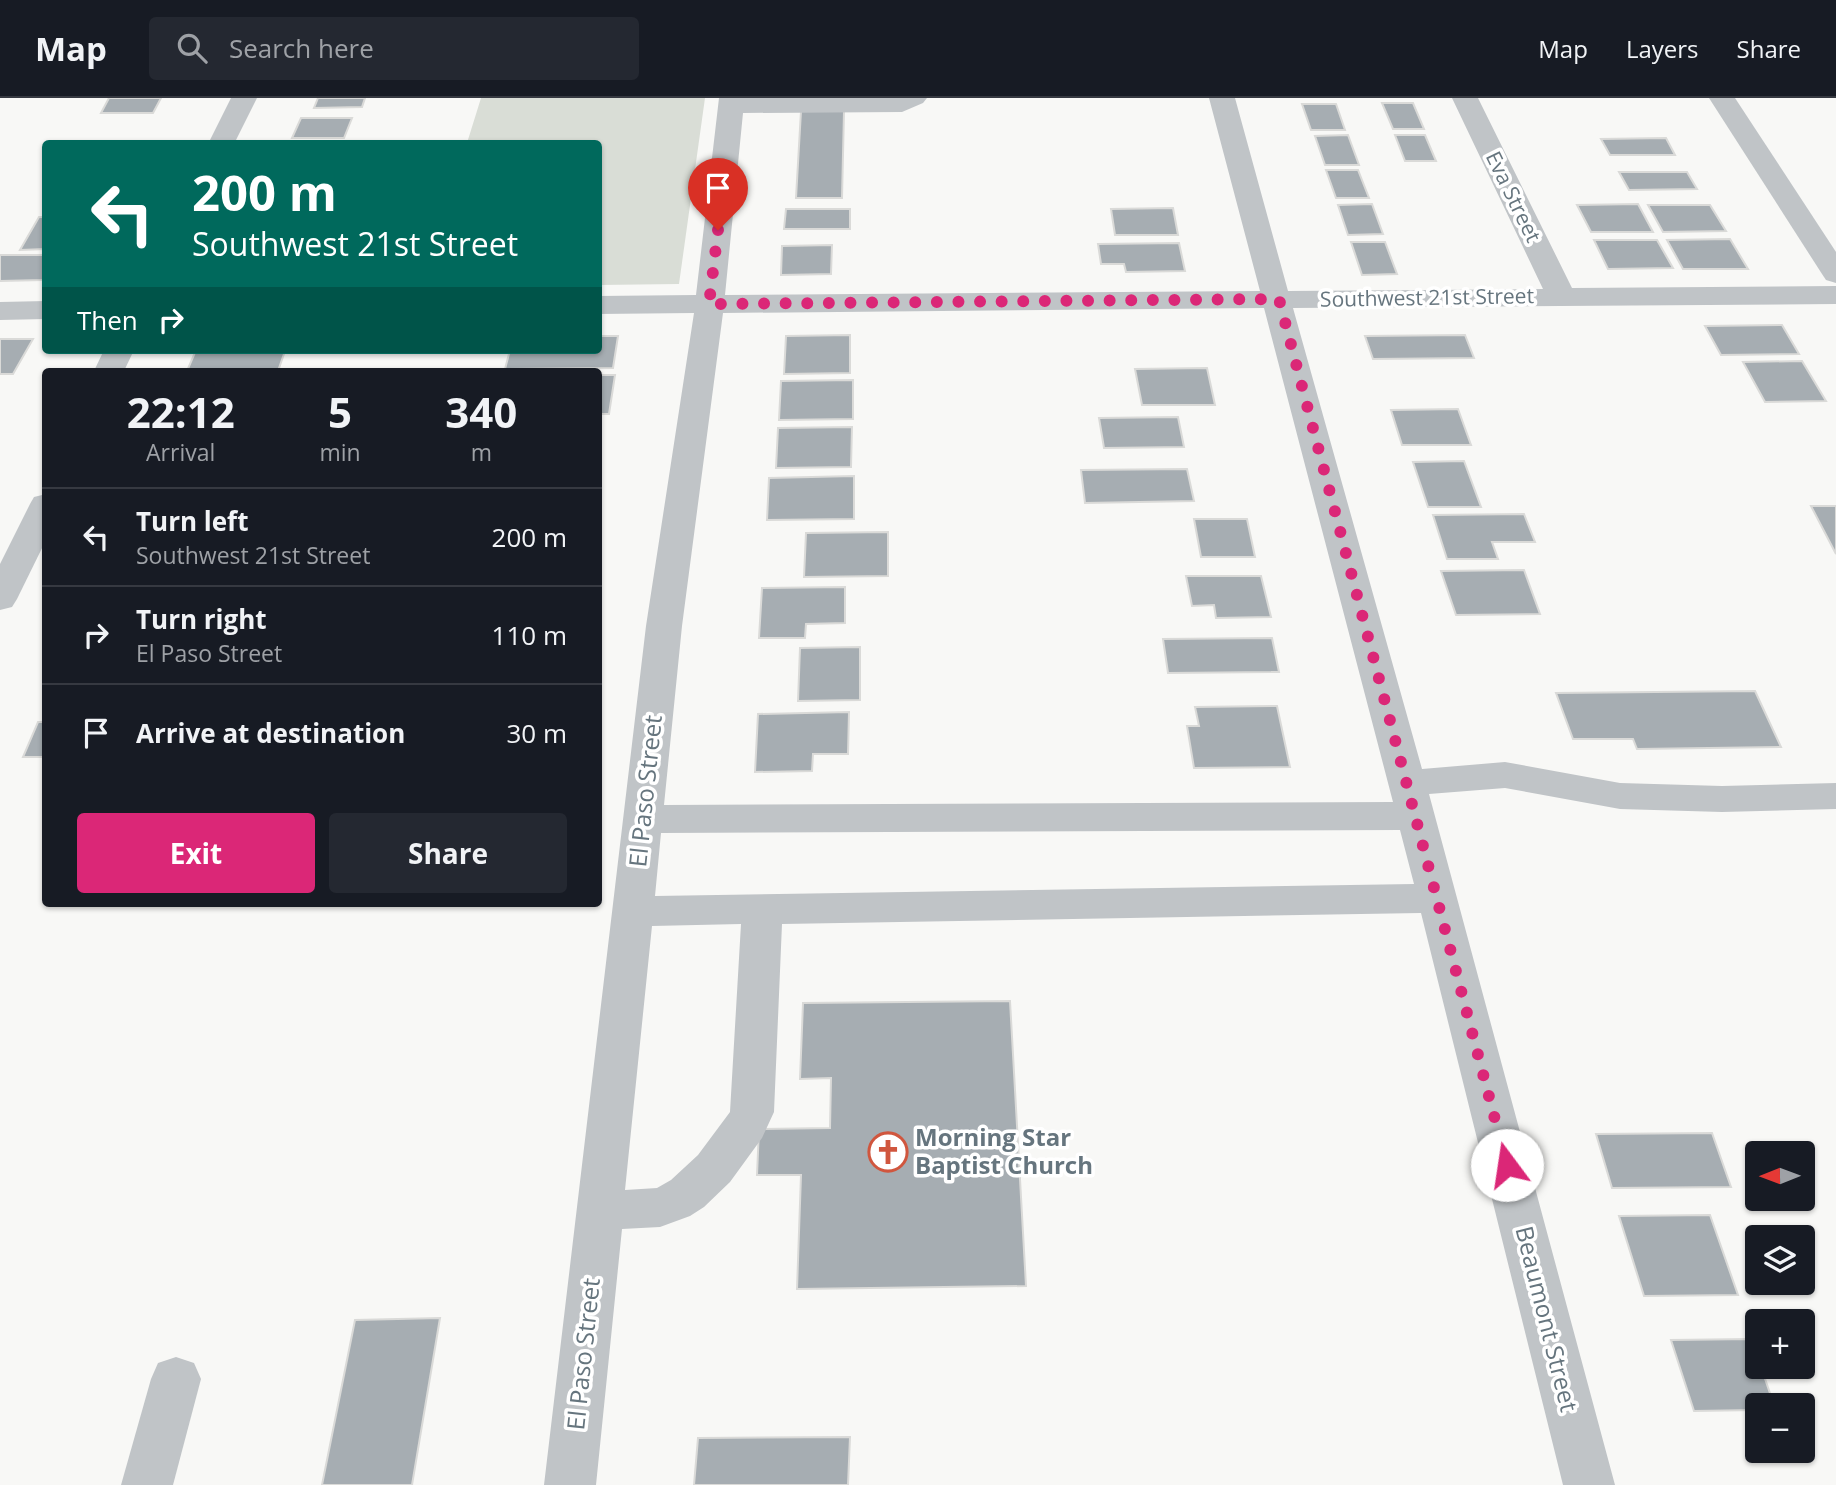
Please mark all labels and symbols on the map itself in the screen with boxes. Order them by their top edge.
street label: Eva Street [1480,146,1548,247]
pin [688,158,748,230]
street label: Southwest 21st Street [1320,281,1534,313]
street label: El Paso Street [620,713,669,868]
place label: Morning Star Baptist Church [915,1120,1093,1181]
position arrow [1470,1128,1544,1202]
church icon: Morning Star Baptist Church [867,1131,909,1173]
north arrow [1745,1141,1815,1211]
street label: Beaumont Street [1508,1222,1586,1415]
street label: El Paso Street [558,1276,607,1431]

